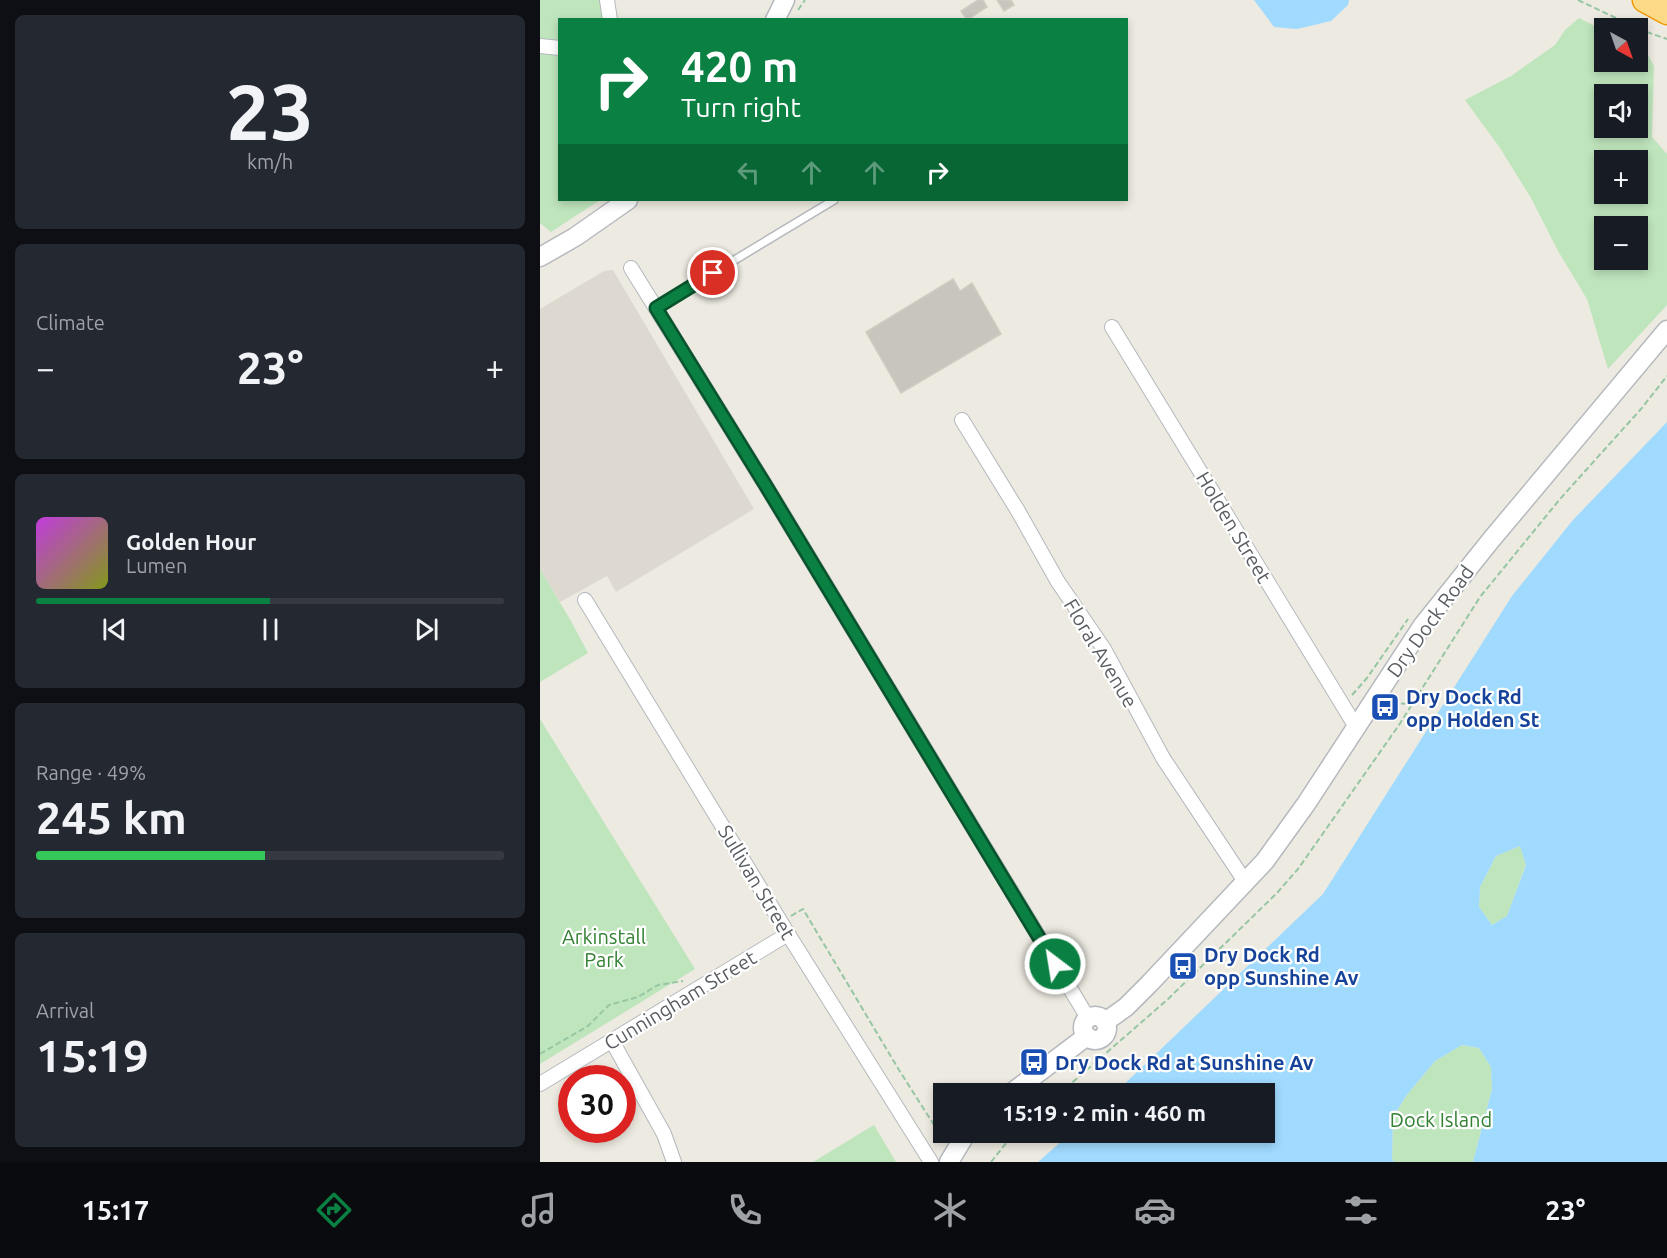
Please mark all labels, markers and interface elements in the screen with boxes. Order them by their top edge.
north arrow [1594,18,1648,72]
map controls [1594,18,1648,270]
icon: right [582,42,660,120]
text: 420 m [681,43,798,90]
text: 23 [226,67,314,155]
button: sound [1594,84,1648,138]
text: Turn right [681,92,801,122]
text: km/h [247,150,293,173]
button: + [1594,150,1648,204]
icon: left [732,156,765,189]
icon: ahead [795,156,828,189]
icon: ahead [858,156,891,189]
icon: right [921,156,954,189]
button: − [1594,216,1648,270]
pin [687,247,738,298]
icon: arrive [696,256,729,289]
text: Climate [36,311,105,334]
text: 23° [237,342,303,393]
text: − [36,349,55,386]
text: + [485,349,504,386]
street label: Holden Street [1192,467,1276,587]
text: Golden Hour [126,529,256,554]
text: Lumen [126,554,187,577]
street label: Dry Dock Road [1382,561,1478,681]
street label: Floral Avenue [1060,595,1142,711]
icon: previous [98,613,131,646]
icon: pause [254,613,287,646]
icon: next [410,613,443,646]
place label: Dry Dock Rd opp Holden St [1406,685,1540,731]
bus stop icon: Dry Dock Rd opp Holden St [1369,691,1401,723]
text: Range · 49% [36,761,146,784]
text: 245 km [36,792,187,843]
street label: Sullivan Street [714,821,800,943]
park label: Arkinstall Park [562,925,646,971]
position arrow [1023,932,1087,996]
place label: Dry Dock Rd opp Sunshine Av [1204,943,1359,989]
street label: Cunningham Street [600,945,760,1055]
bus stop icon: Dry Dock Rd opp Sunshine Av [1167,950,1199,982]
text: Arrival [36,999,94,1022]
text: 15:19 [36,1030,149,1081]
bus stop icon: Dry Dock Rd at Sunshine Av [1018,1046,1050,1078]
place label: Dry Dock Rd at Sunshine Av [1055,1051,1314,1074]
speed limit sign: 30 [558,1065,636,1143]
text: 15:19 · 2 min · 460 m [1002,1100,1206,1125]
park label: Dock Island [1390,1108,1492,1131]
icon: directions [313,1189,355,1231]
icon: music [518,1189,560,1231]
icon: phone [724,1189,766,1231]
icon: climate [929,1189,971,1231]
icon: car [1134,1189,1176,1231]
icon: filters [1340,1189,1382,1231]
text: 15:17 [82,1195,149,1225]
text: 23° [1545,1195,1585,1225]

